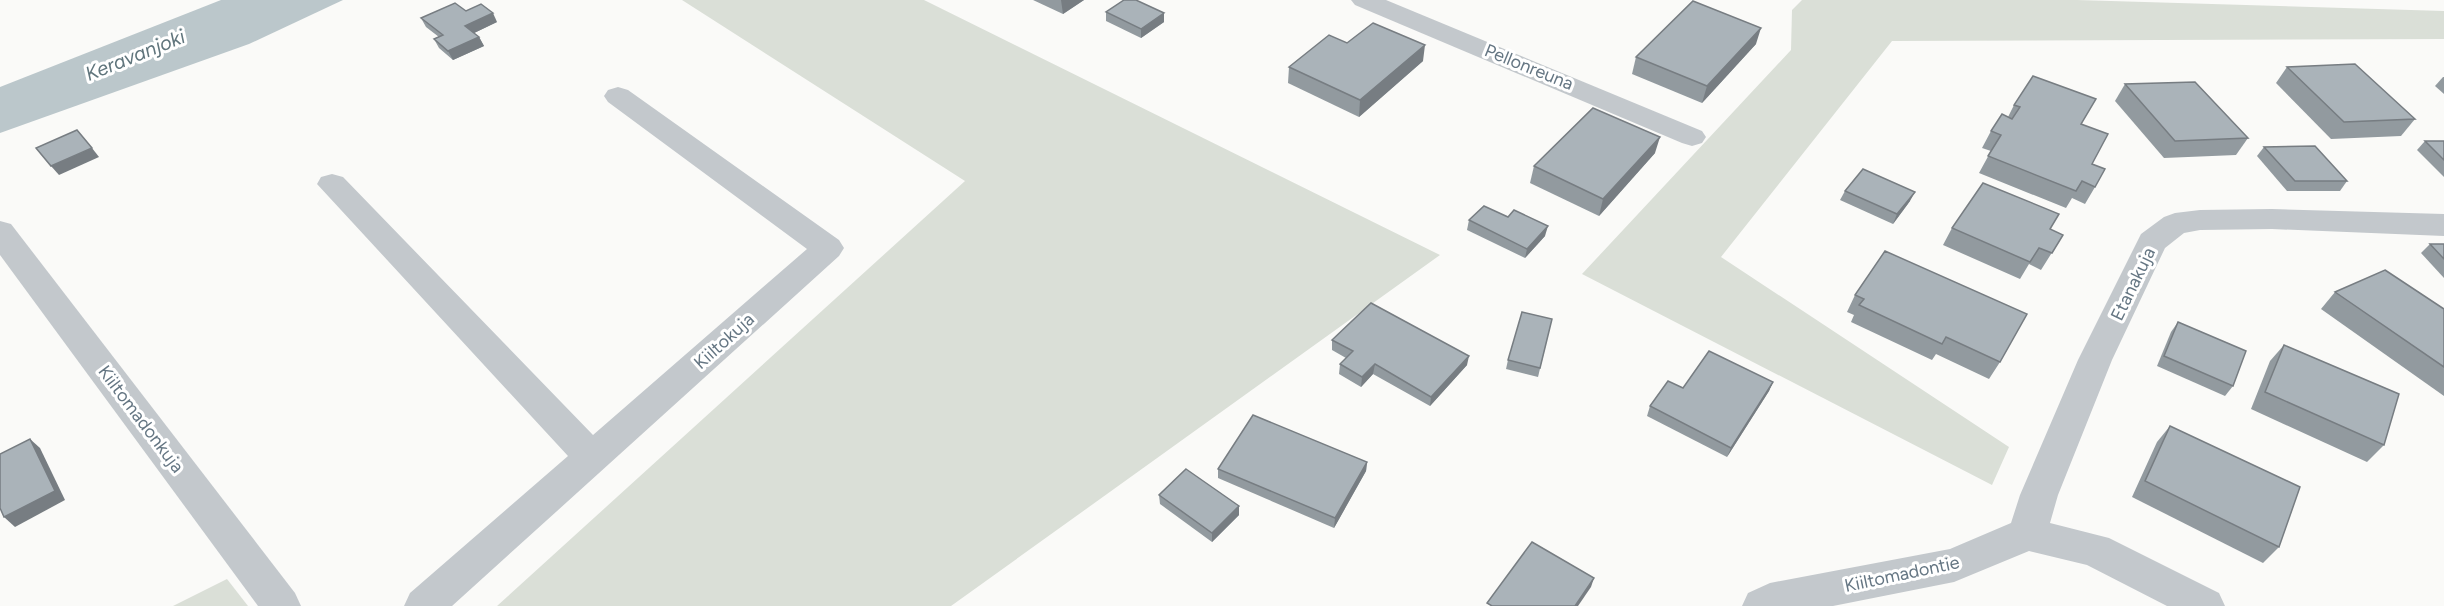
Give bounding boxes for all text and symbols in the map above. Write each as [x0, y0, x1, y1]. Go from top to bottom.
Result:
water label: Keravanjoki [82, 24, 189, 86]
street label: Pellonreuna [1481, 39, 1577, 95]
street label: Etanakuja [2106, 244, 2160, 324]
street label: Kiiltokuja [689, 308, 759, 374]
street label: Kiiltomadonkuja [93, 361, 189, 477]
street label: Kiiltomadontie [1843, 551, 1962, 597]

